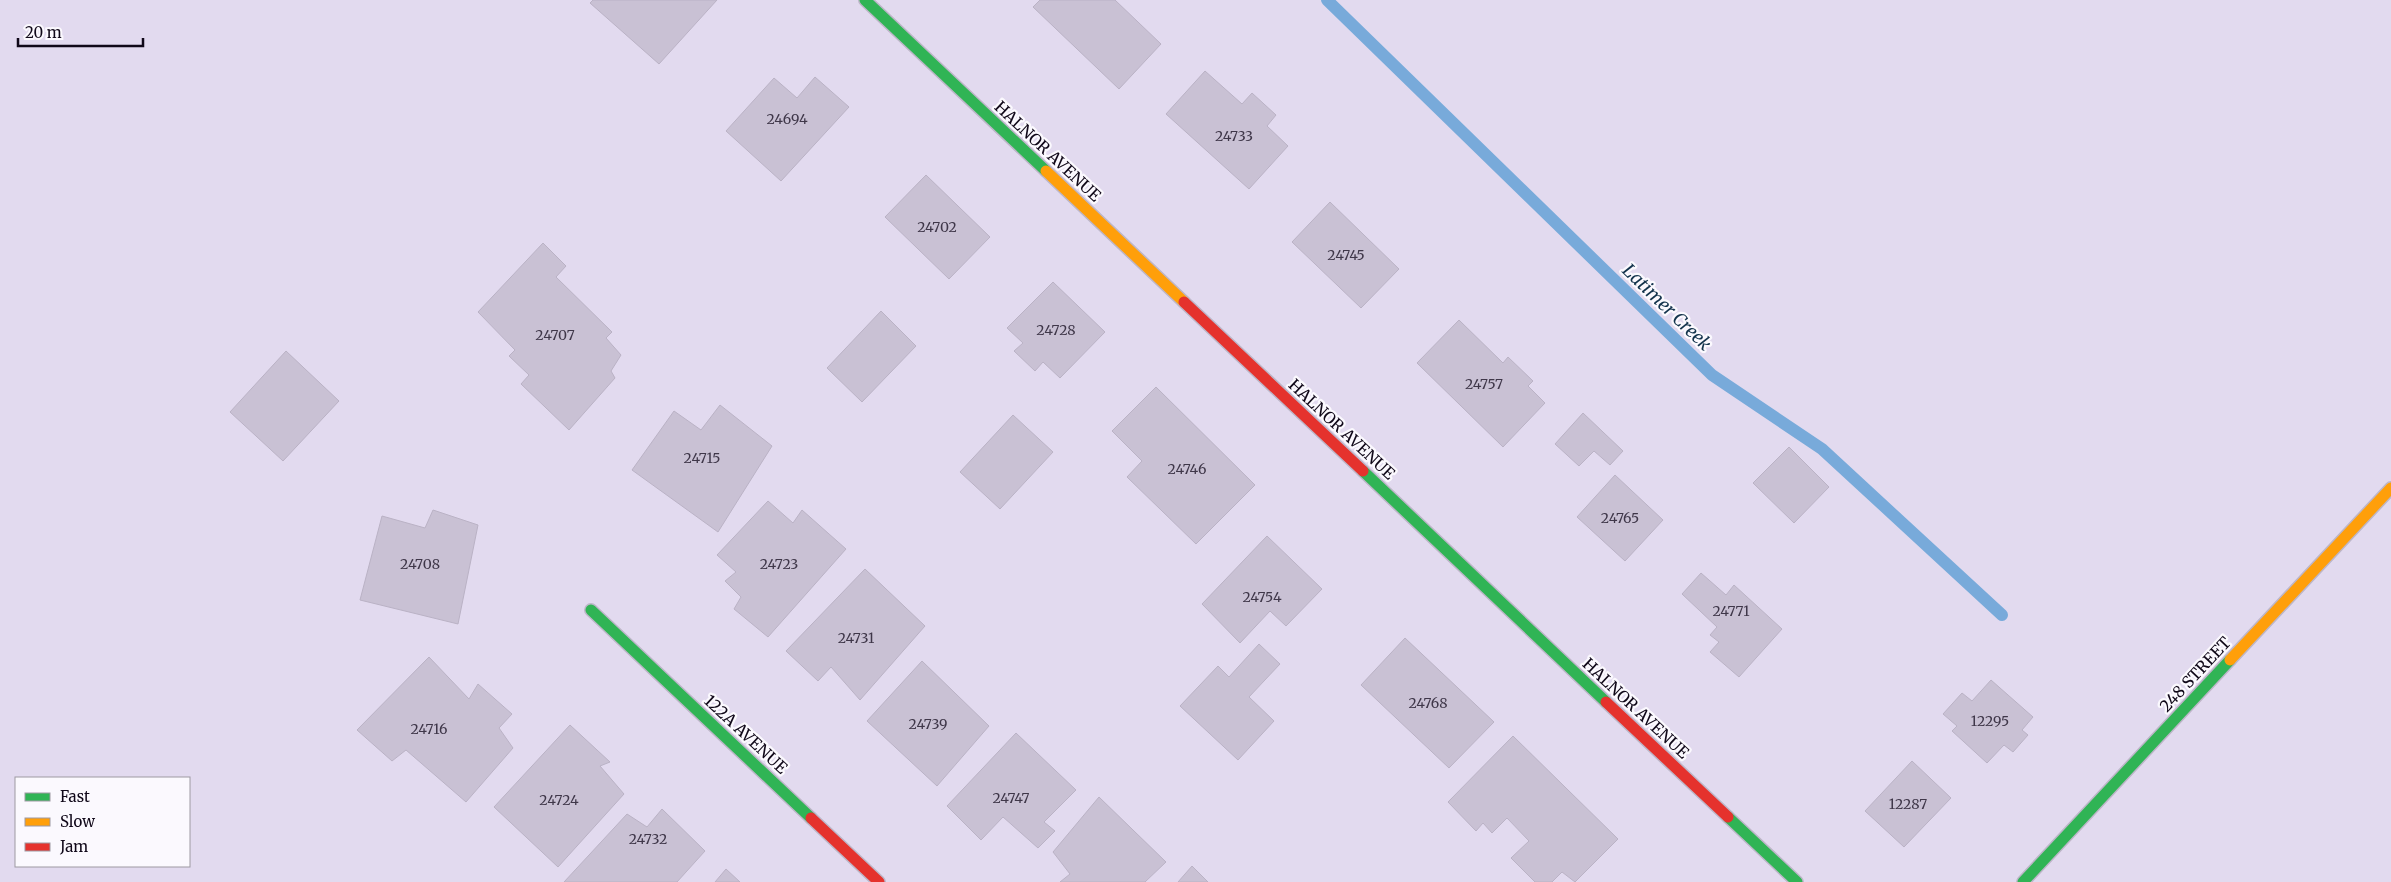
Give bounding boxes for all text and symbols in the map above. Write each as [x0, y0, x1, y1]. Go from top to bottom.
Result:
scale bar [18, 15, 142, 47]
text: 20 m [25, 23, 62, 42]
street label: HALNOR AVENUE [991, 97, 1106, 206]
house number: 24694 [766, 110, 808, 128]
house number: 24733 [1215, 127, 1253, 145]
house number: 24702 [917, 218, 957, 236]
house number: 24745 [1327, 246, 1365, 264]
water label: Latimer Creek [1618, 259, 1716, 355]
house number: 24728 [1036, 321, 1076, 339]
house number: 24707 [535, 326, 575, 344]
street label: HALNOR AVENUE [1285, 375, 1400, 484]
house number: 24757 [1465, 375, 1503, 393]
house number: 24715 [684, 449, 720, 467]
house number: 24746 [1168, 460, 1206, 478]
house number: 24765 [1601, 509, 1639, 527]
house number: 24708 [400, 555, 440, 573]
house number: 24723 [760, 555, 798, 573]
house number: 24754 [1242, 588, 1282, 606]
house number: 24771 [1712, 602, 1750, 620]
house number: 24731 [838, 629, 874, 647]
street label: 248 STREET [2155, 632, 2235, 716]
street label: HALNOR AVENUE [1579, 654, 1694, 763]
street label: 122A AVENUE [700, 690, 792, 778]
house number: 24768 [1408, 694, 1448, 712]
house number: 12295 [1971, 712, 2009, 730]
house number: 24739 [909, 715, 947, 733]
house number: 24716 [410, 720, 448, 738]
legend [15, 777, 190, 867]
text: Fast [60, 787, 90, 806]
house number: 24747 [992, 789, 1030, 807]
house number: 24724 [539, 791, 579, 809]
house number: 12287 [1889, 795, 1927, 813]
text: Slow [60, 812, 95, 831]
house number: 24732 [629, 830, 667, 848]
text: Jam [59, 837, 88, 856]

